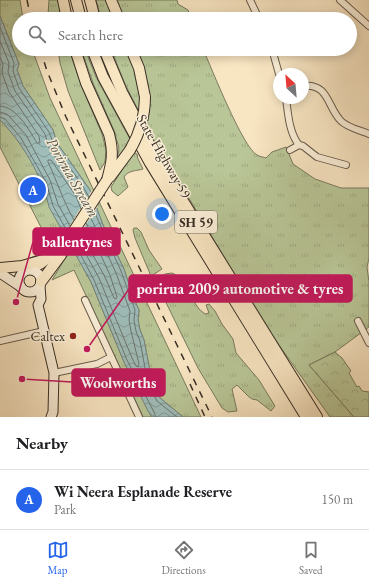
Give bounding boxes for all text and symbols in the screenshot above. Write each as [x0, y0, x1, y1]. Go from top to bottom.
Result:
search box [12, 12, 357, 56]
icon: search [26, 23, 48, 45]
text: Search here [58, 25, 123, 44]
north arrow [273, 68, 309, 104]
street label: State Highway 59 [133, 111, 195, 201]
water label: Porirua Stream [43, 134, 104, 220]
pin: A [20, 175, 46, 205]
your location [152, 204, 172, 224]
road number: SH 59 [175, 211, 217, 233]
callout: ballentynes [33, 228, 120, 255]
text: ballentynes [42, 232, 112, 251]
callout: porirua 2009 automotive & tyres [129, 275, 352, 302]
text: porirua 2009 automotive & tyres [137, 279, 343, 298]
place label: Caltex [30, 327, 65, 345]
marker: Caltex [68, 331, 78, 341]
callout: Woolworths [72, 369, 165, 396]
text: Woolworths [80, 373, 156, 392]
text: Nearby [16, 432, 68, 454]
text: Wi Neera Esplanade Reserve [54, 482, 232, 501]
text: A [24, 491, 34, 508]
text: 150 m [322, 491, 353, 508]
text: Park [54, 501, 76, 518]
tab: Map [47, 539, 69, 577]
tab: Directions [162, 539, 206, 577]
tab: Saved [299, 539, 322, 577]

